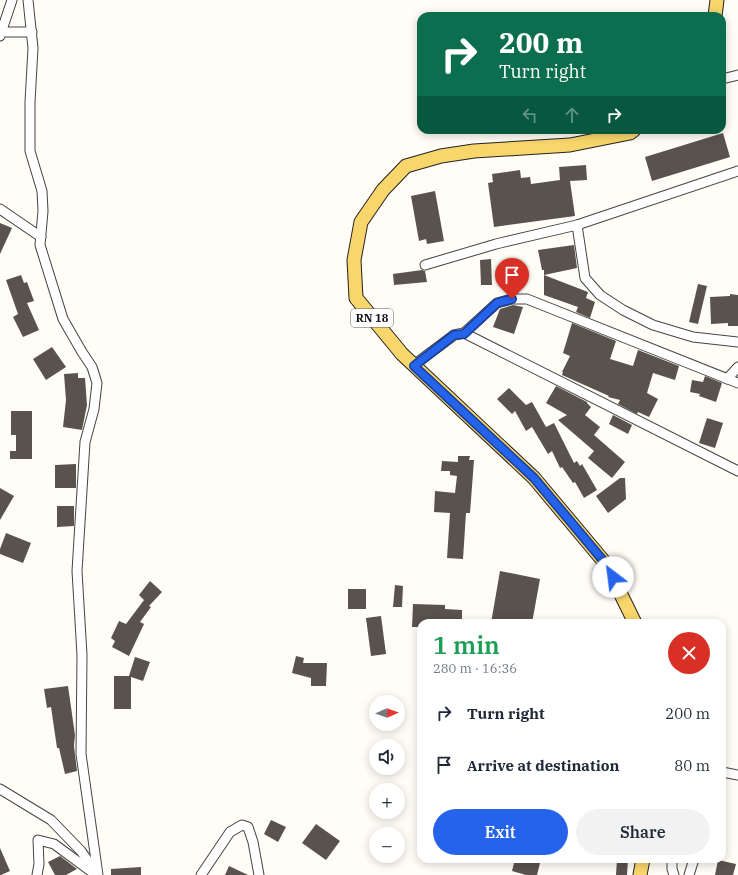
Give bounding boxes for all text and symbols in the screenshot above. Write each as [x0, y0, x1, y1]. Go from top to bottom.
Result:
text: 200 m [499, 24, 583, 61]
icon: right [433, 28, 485, 80]
text: Turn right [499, 60, 586, 83]
icon: left [519, 104, 541, 126]
icon: ahead [561, 104, 583, 126]
icon: right [603, 104, 625, 126]
pin [495, 258, 529, 299]
icon: arrive [501, 264, 523, 286]
road number: RN 18 [351, 309, 393, 327]
position arrow [592, 556, 634, 598]
text: 1 min [433, 629, 500, 661]
button: close [668, 632, 710, 674]
text: 280 m · 16:36 [433, 660, 517, 677]
north arrow [369, 695, 405, 731]
map controls [369, 695, 405, 863]
icon: right [433, 702, 455, 724]
text: Turn right [467, 704, 545, 723]
text: 200 m [665, 704, 710, 723]
button: sound [369, 739, 405, 775]
icon: arrive [433, 754, 455, 776]
text: Arrive at destination [467, 756, 619, 775]
text: 80 m [674, 756, 710, 775]
button: + [369, 783, 405, 819]
button: Exit [433, 809, 568, 855]
button: Share [576, 809, 710, 855]
button: − [369, 827, 405, 863]

